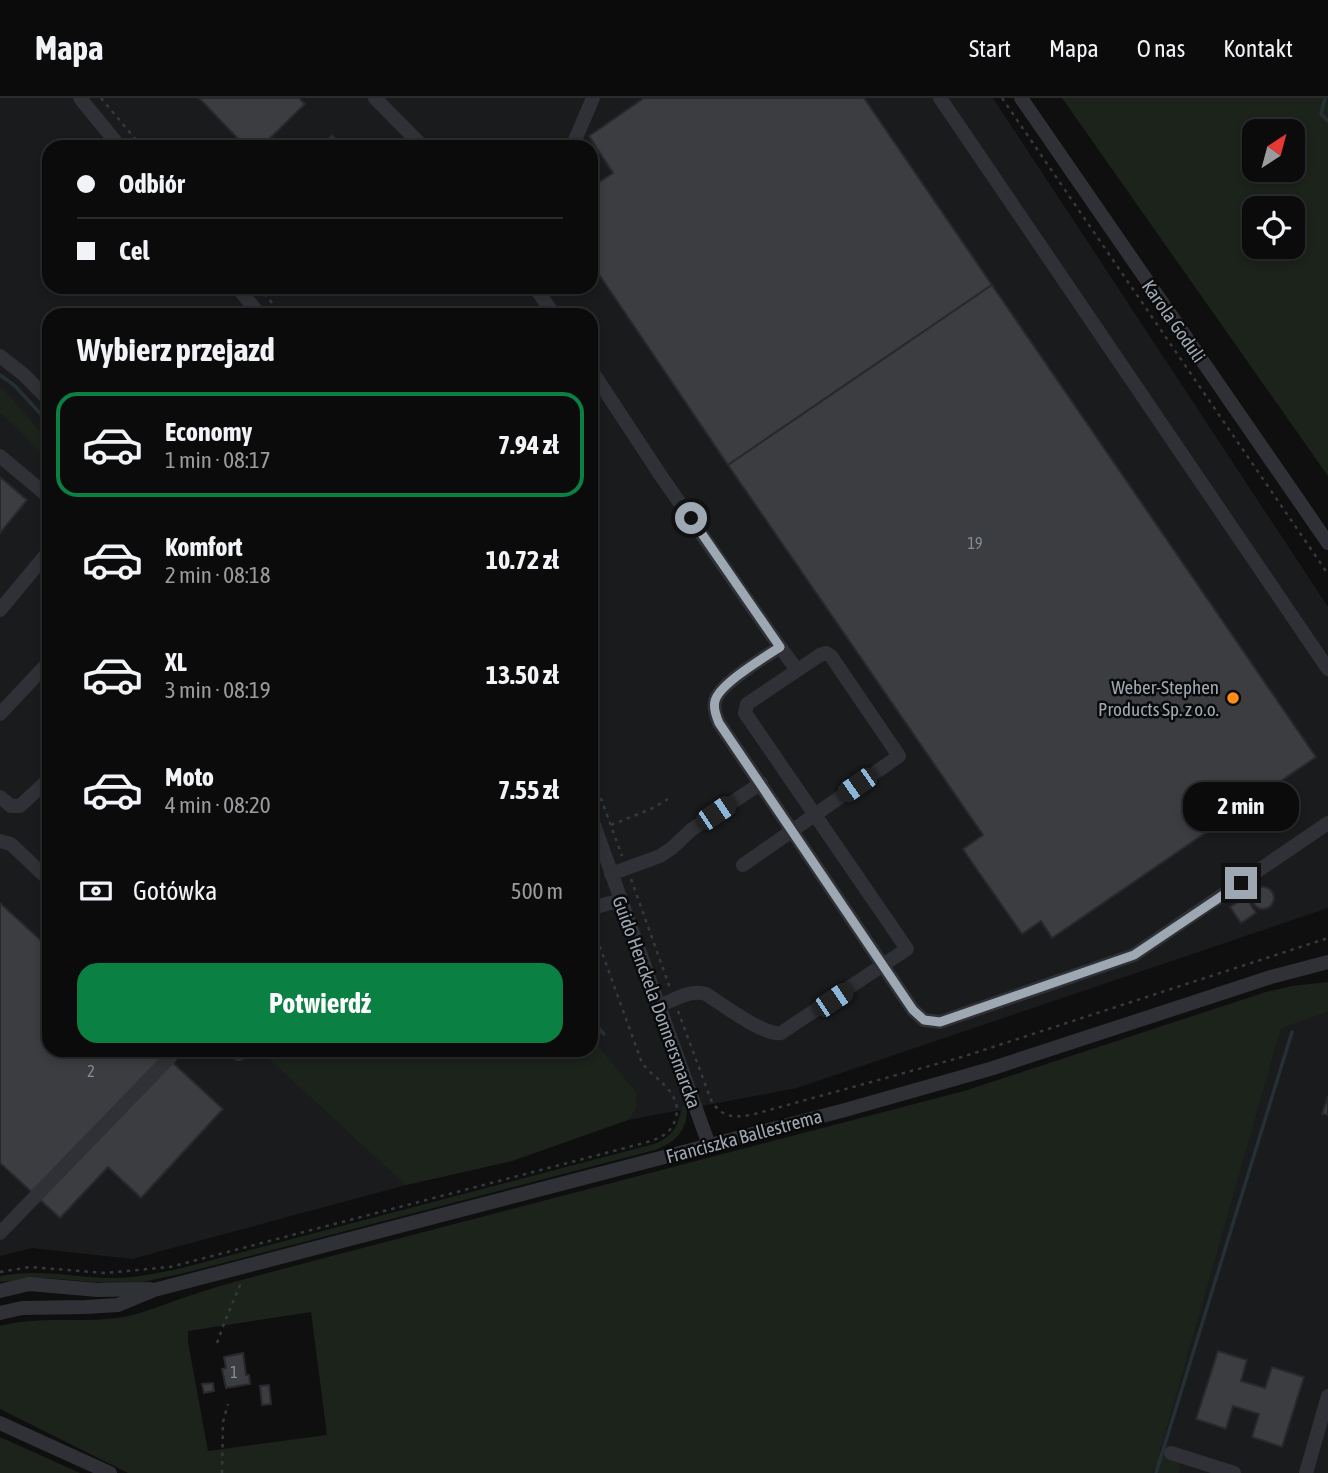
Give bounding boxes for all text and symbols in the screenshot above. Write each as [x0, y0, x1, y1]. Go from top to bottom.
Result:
text: Mapa [35, 29, 103, 67]
text: Start [969, 35, 1011, 62]
text: Mapa [1049, 35, 1099, 62]
text: O nas [1137, 35, 1185, 62]
text: Kontakt [1223, 35, 1293, 62]
north arrow [1242, 119, 1306, 182]
map controls [1242, 119, 1305, 259]
text: Odbiór [119, 169, 185, 199]
button: locate [1242, 196, 1305, 259]
text: Cel [119, 236, 149, 266]
street label: Karola Goduli [1138, 276, 1210, 366]
text: Wybierz przejazd [77, 331, 275, 368]
icon: car [81, 413, 144, 476]
text: Economy [165, 417, 252, 447]
text: 7.94 zł [498, 430, 559, 460]
text: 1 min · 08:17 [165, 447, 271, 473]
route start [675, 502, 707, 534]
icon: car [81, 528, 144, 591]
text: Komfort [165, 532, 242, 562]
house number: 19 [967, 534, 983, 552]
text: 10.72 zł [486, 545, 559, 575]
text: 2 min · 08:18 [165, 562, 271, 588]
icon: car [81, 643, 144, 706]
text: XL [165, 647, 187, 677]
text: 13.50 zł [486, 660, 559, 690]
place label: Weber-Stephen Products Sp. z o.o. [1098, 676, 1219, 720]
text: 3 min · 08:19 [165, 677, 271, 703]
marker: Weber-Stephen Products Sp. z o.o. [1225, 690, 1241, 706]
icon: car [81, 758, 144, 821]
text: Moto [165, 762, 214, 792]
car [834, 764, 881, 806]
text: 7.55 zł [498, 775, 559, 805]
callout: 2 min [1183, 782, 1299, 830]
text: 4 min · 08:20 [165, 792, 271, 818]
car [693, 793, 740, 833]
text: 2 min [1218, 793, 1264, 819]
route end [1225, 867, 1257, 899]
icon: cash [77, 872, 115, 910]
text: Gotówka [133, 876, 217, 906]
text: 500 m [511, 878, 563, 904]
street label: Guido Henckela Donnersmarcka [608, 893, 706, 1111]
button: Potwierdź [77, 963, 563, 1043]
car [810, 980, 857, 1020]
house number: 2 [87, 1062, 95, 1080]
street label: Franciszka Ballestrema [664, 1105, 824, 1167]
house number: 1 [230, 1363, 238, 1381]

